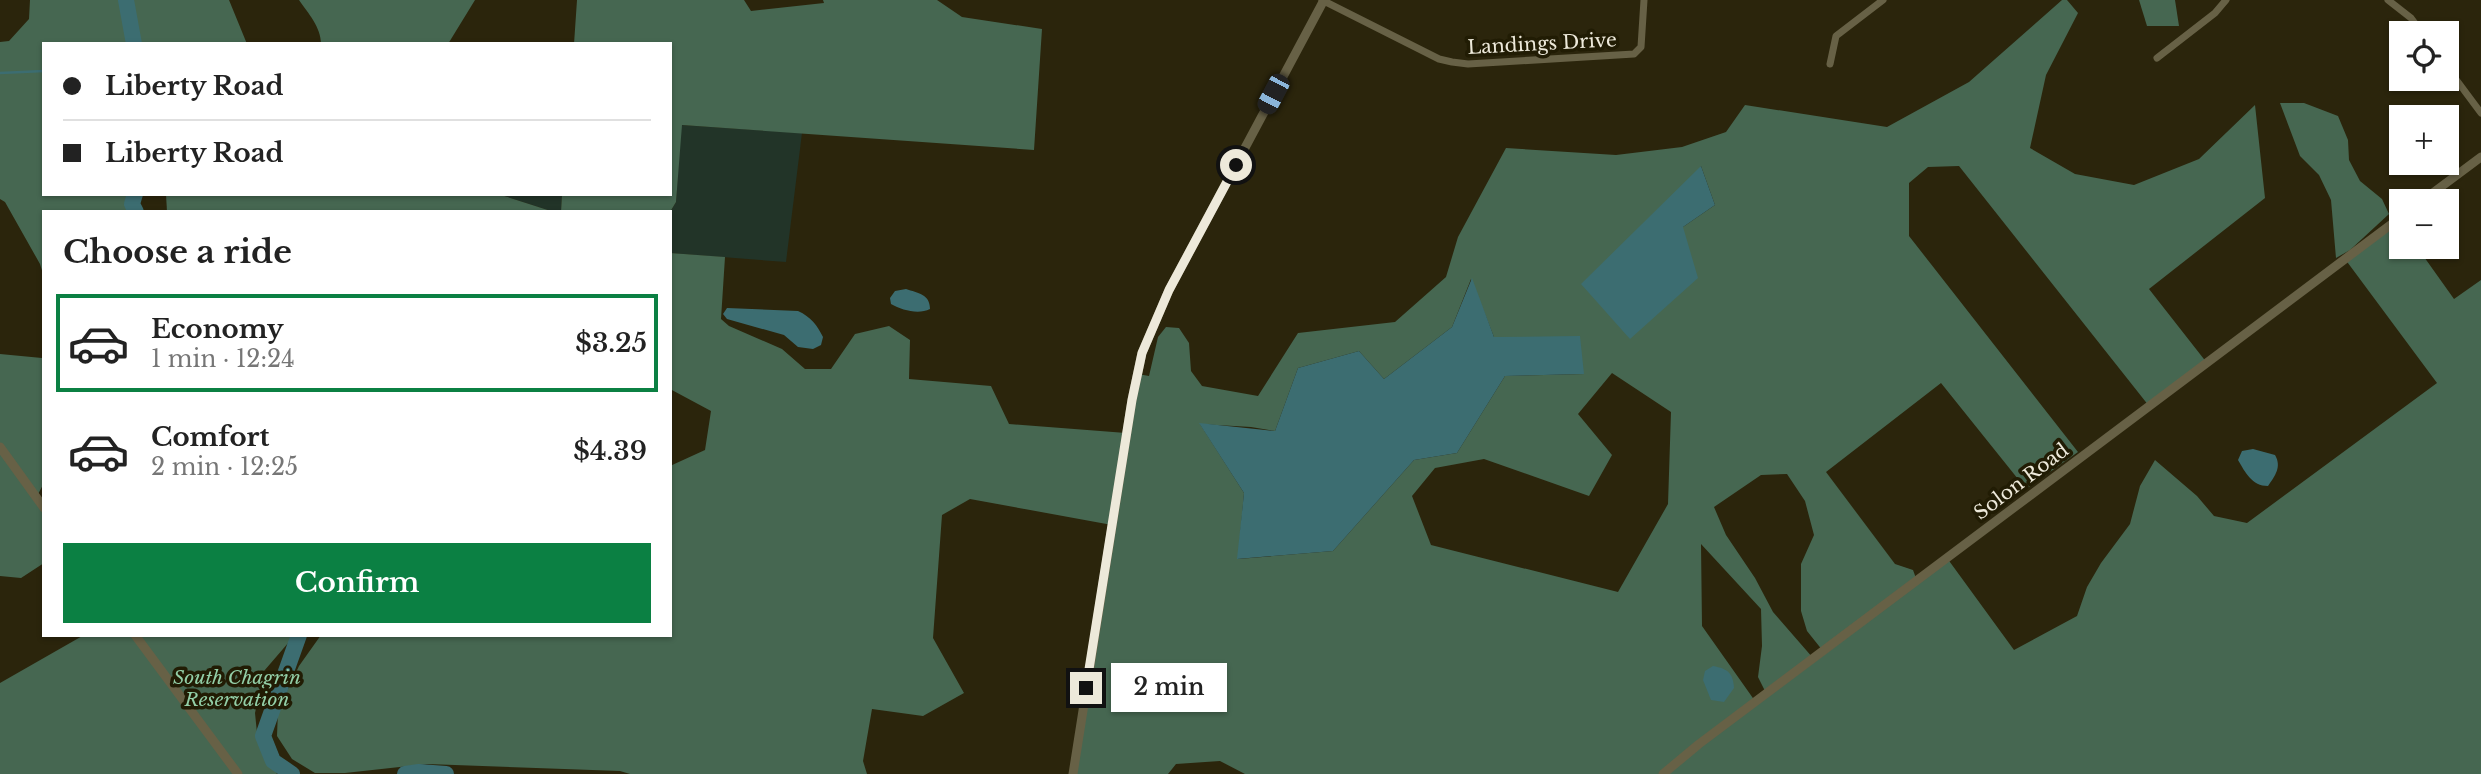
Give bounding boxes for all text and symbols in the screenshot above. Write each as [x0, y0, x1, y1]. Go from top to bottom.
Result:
map controls [2389, 21, 2459, 259]
button: locate [2389, 21, 2459, 91]
street label: Landings Drive [1467, 28, 1617, 59]
text: Liberty Road [105, 70, 284, 102]
car [1254, 71, 1293, 117]
button: + [2389, 105, 2459, 175]
text: Liberty Road [105, 137, 284, 169]
route start [1220, 149, 1252, 181]
button: − [2389, 189, 2459, 259]
text: Choose a ride [63, 232, 292, 272]
icon: car [67, 312, 130, 375]
text: Economy [151, 313, 284, 345]
text: $3.25 [575, 327, 647, 359]
text: 1 min · 12:24 [151, 345, 295, 373]
icon: car [67, 420, 130, 483]
text: Comfort [151, 421, 269, 453]
text: $4.39 [573, 435, 647, 467]
street label: Solon Road [1970, 438, 2073, 524]
text: 2 min · 12:25 [151, 453, 298, 481]
button: Confirm [63, 543, 651, 623]
callout: 2 min [1110, 664, 1226, 712]
park label: South Chagrin Reservation [173, 666, 301, 711]
route end [1070, 672, 1102, 704]
text: 2 min [1134, 673, 1204, 701]

